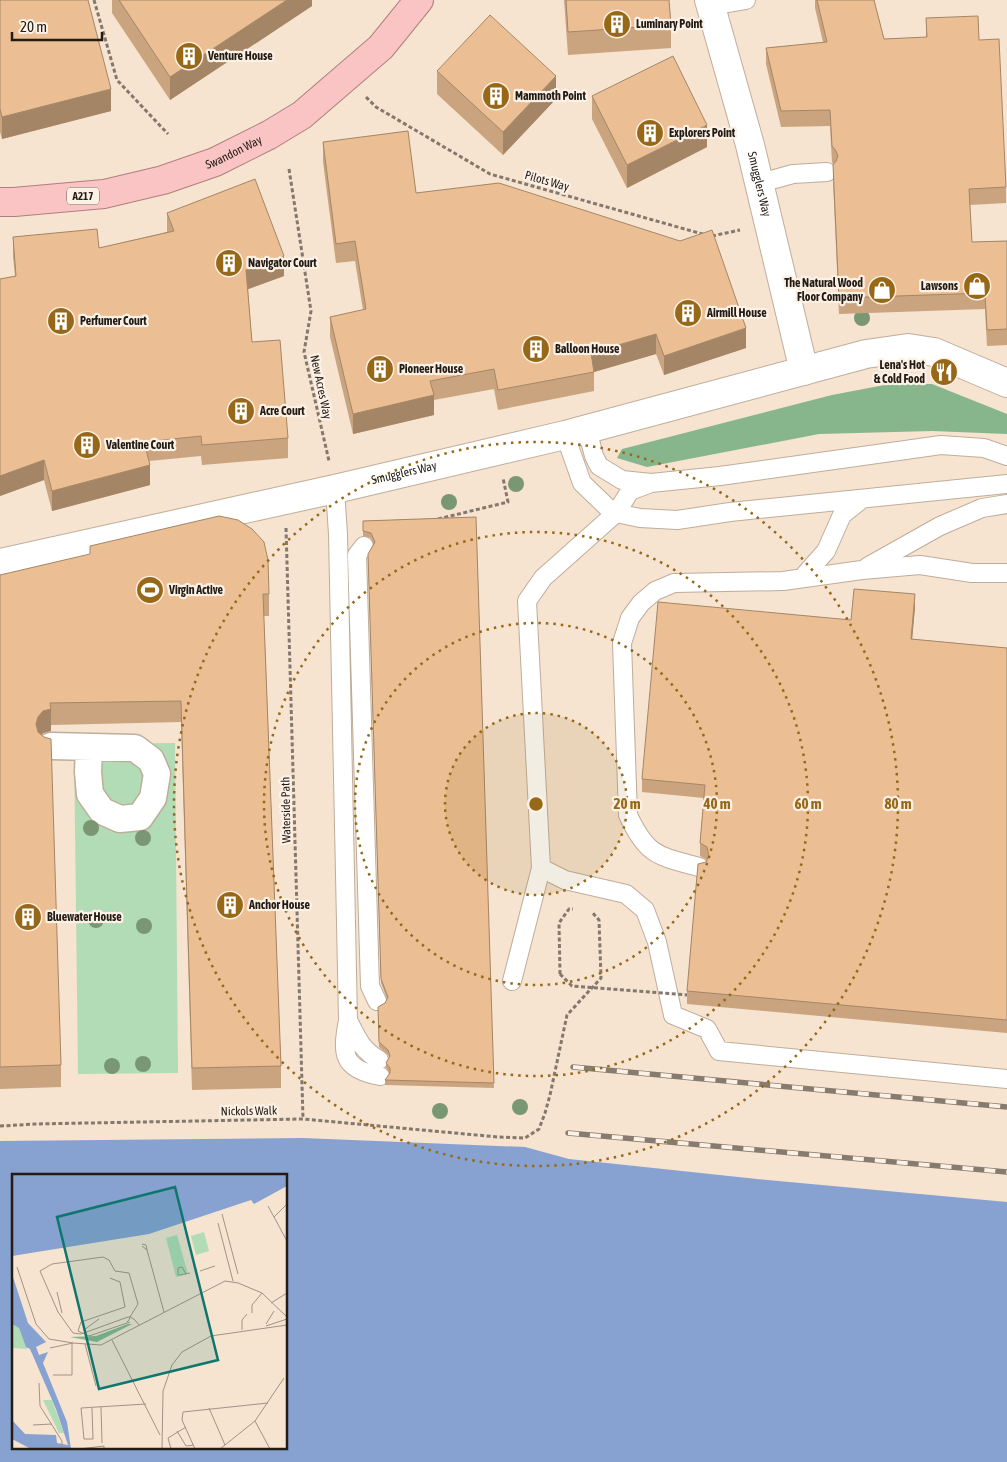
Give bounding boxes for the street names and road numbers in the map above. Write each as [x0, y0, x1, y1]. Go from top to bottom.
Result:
street label: Swandon Way [204, 133, 264, 172]
street label: Smugglers Way [745, 150, 774, 218]
street label: Pilots Way [523, 168, 571, 194]
road number: A217 [67, 188, 99, 205]
street label: New Acres Way [307, 354, 335, 420]
street label: Smugglers Way [370, 458, 438, 487]
street label: Waterside Path [278, 777, 294, 843]
street label: Nickols Walk [221, 1103, 278, 1118]

